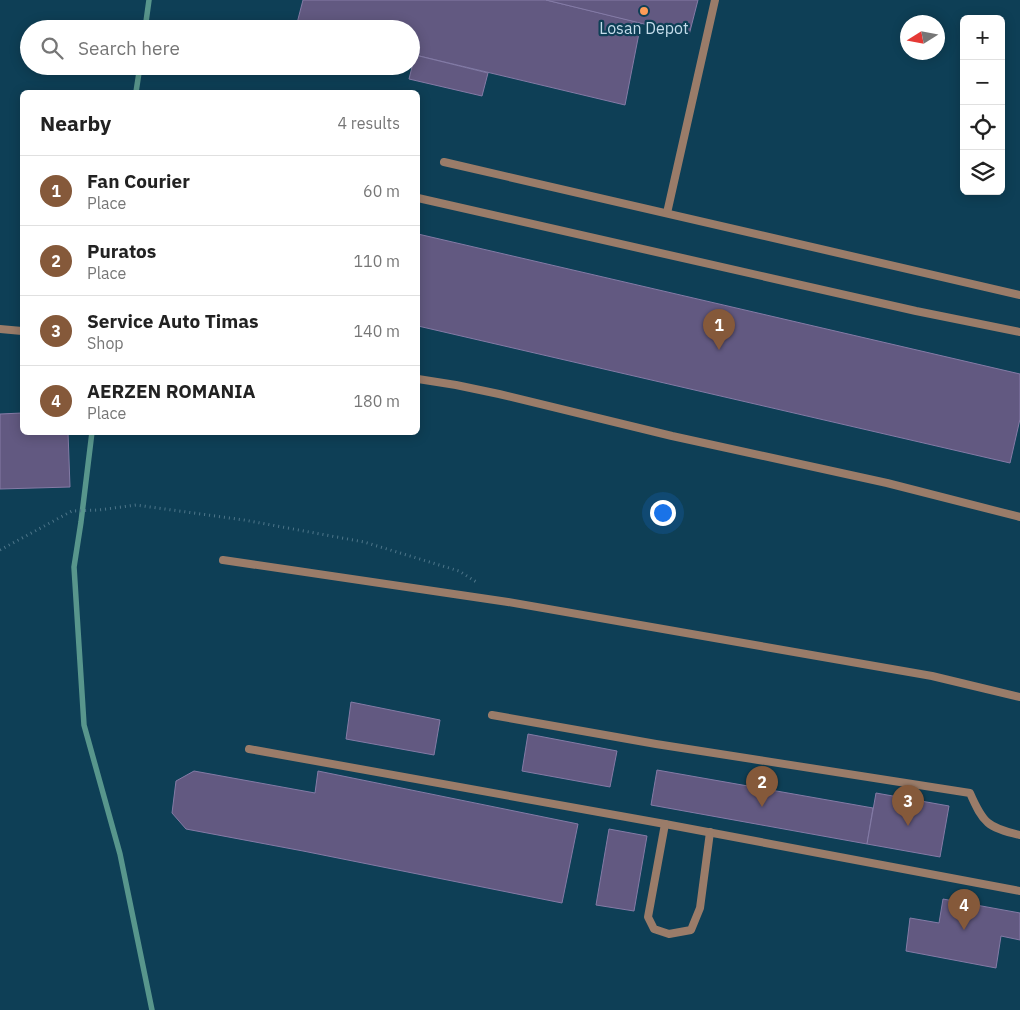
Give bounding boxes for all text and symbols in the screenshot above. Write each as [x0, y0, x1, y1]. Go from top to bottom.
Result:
marker: Losan Depot [638, 5, 650, 17]
north arrow [900, 15, 945, 60]
map controls [960, 15, 1005, 195]
button: + [960, 15, 1005, 60]
place label: Losan Depot [599, 18, 689, 38]
search box [20, 20, 420, 75]
icon: search [38, 34, 66, 62]
text: Search here [78, 36, 180, 60]
button: − [960, 60, 1005, 105]
button: locate [960, 105, 1005, 150]
text: Nearby [40, 109, 111, 137]
text: 4 results [337, 113, 400, 133]
button: layers [960, 150, 1005, 195]
text: Fan Courier [87, 169, 190, 193]
text: 1 [51, 181, 61, 201]
text: 60 m [363, 181, 400, 201]
text: Place [87, 193, 126, 213]
text: Puratos [87, 239, 156, 263]
text: 2 [51, 251, 61, 271]
text: 110 m [353, 251, 400, 271]
text: Place [87, 263, 126, 283]
text: Service Auto Timas [87, 309, 259, 333]
pin: 1 [703, 309, 735, 350]
text: 3 [51, 321, 61, 341]
text: 140 m [353, 321, 400, 341]
text: Shop [87, 333, 124, 353]
text: AERZEN ROMANIA [87, 379, 255, 403]
text: 4 [51, 391, 61, 411]
text: 180 m [353, 391, 400, 411]
text: Place [87, 403, 126, 423]
your location [650, 500, 676, 526]
pin: 2 [746, 766, 778, 807]
pin: 3 [892, 785, 924, 826]
pin: 4 [948, 889, 980, 930]

